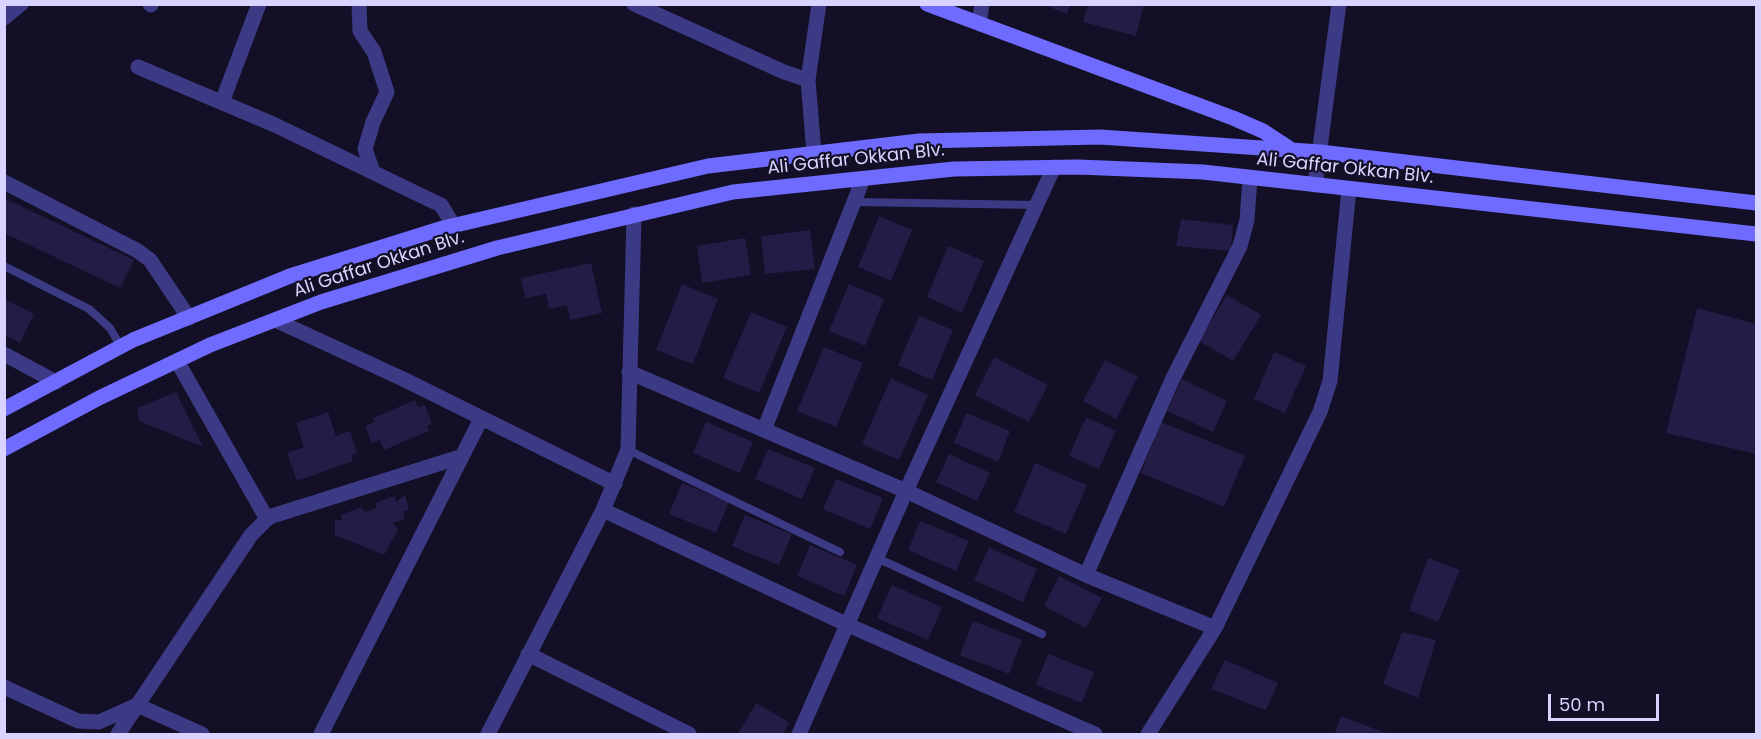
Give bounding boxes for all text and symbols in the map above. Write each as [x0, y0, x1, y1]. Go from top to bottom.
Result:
street label: Ali Gaffar Okkan Blv. [766, 140, 946, 180]
street label: Ali Gaffar Okkan Blv. [1255, 149, 1435, 189]
street label: Ali Gaffar Okkan Blv. [291, 227, 467, 303]
scale bar [1551, 682, 1662, 720]
text: 50 m [1559, 692, 1605, 717]

